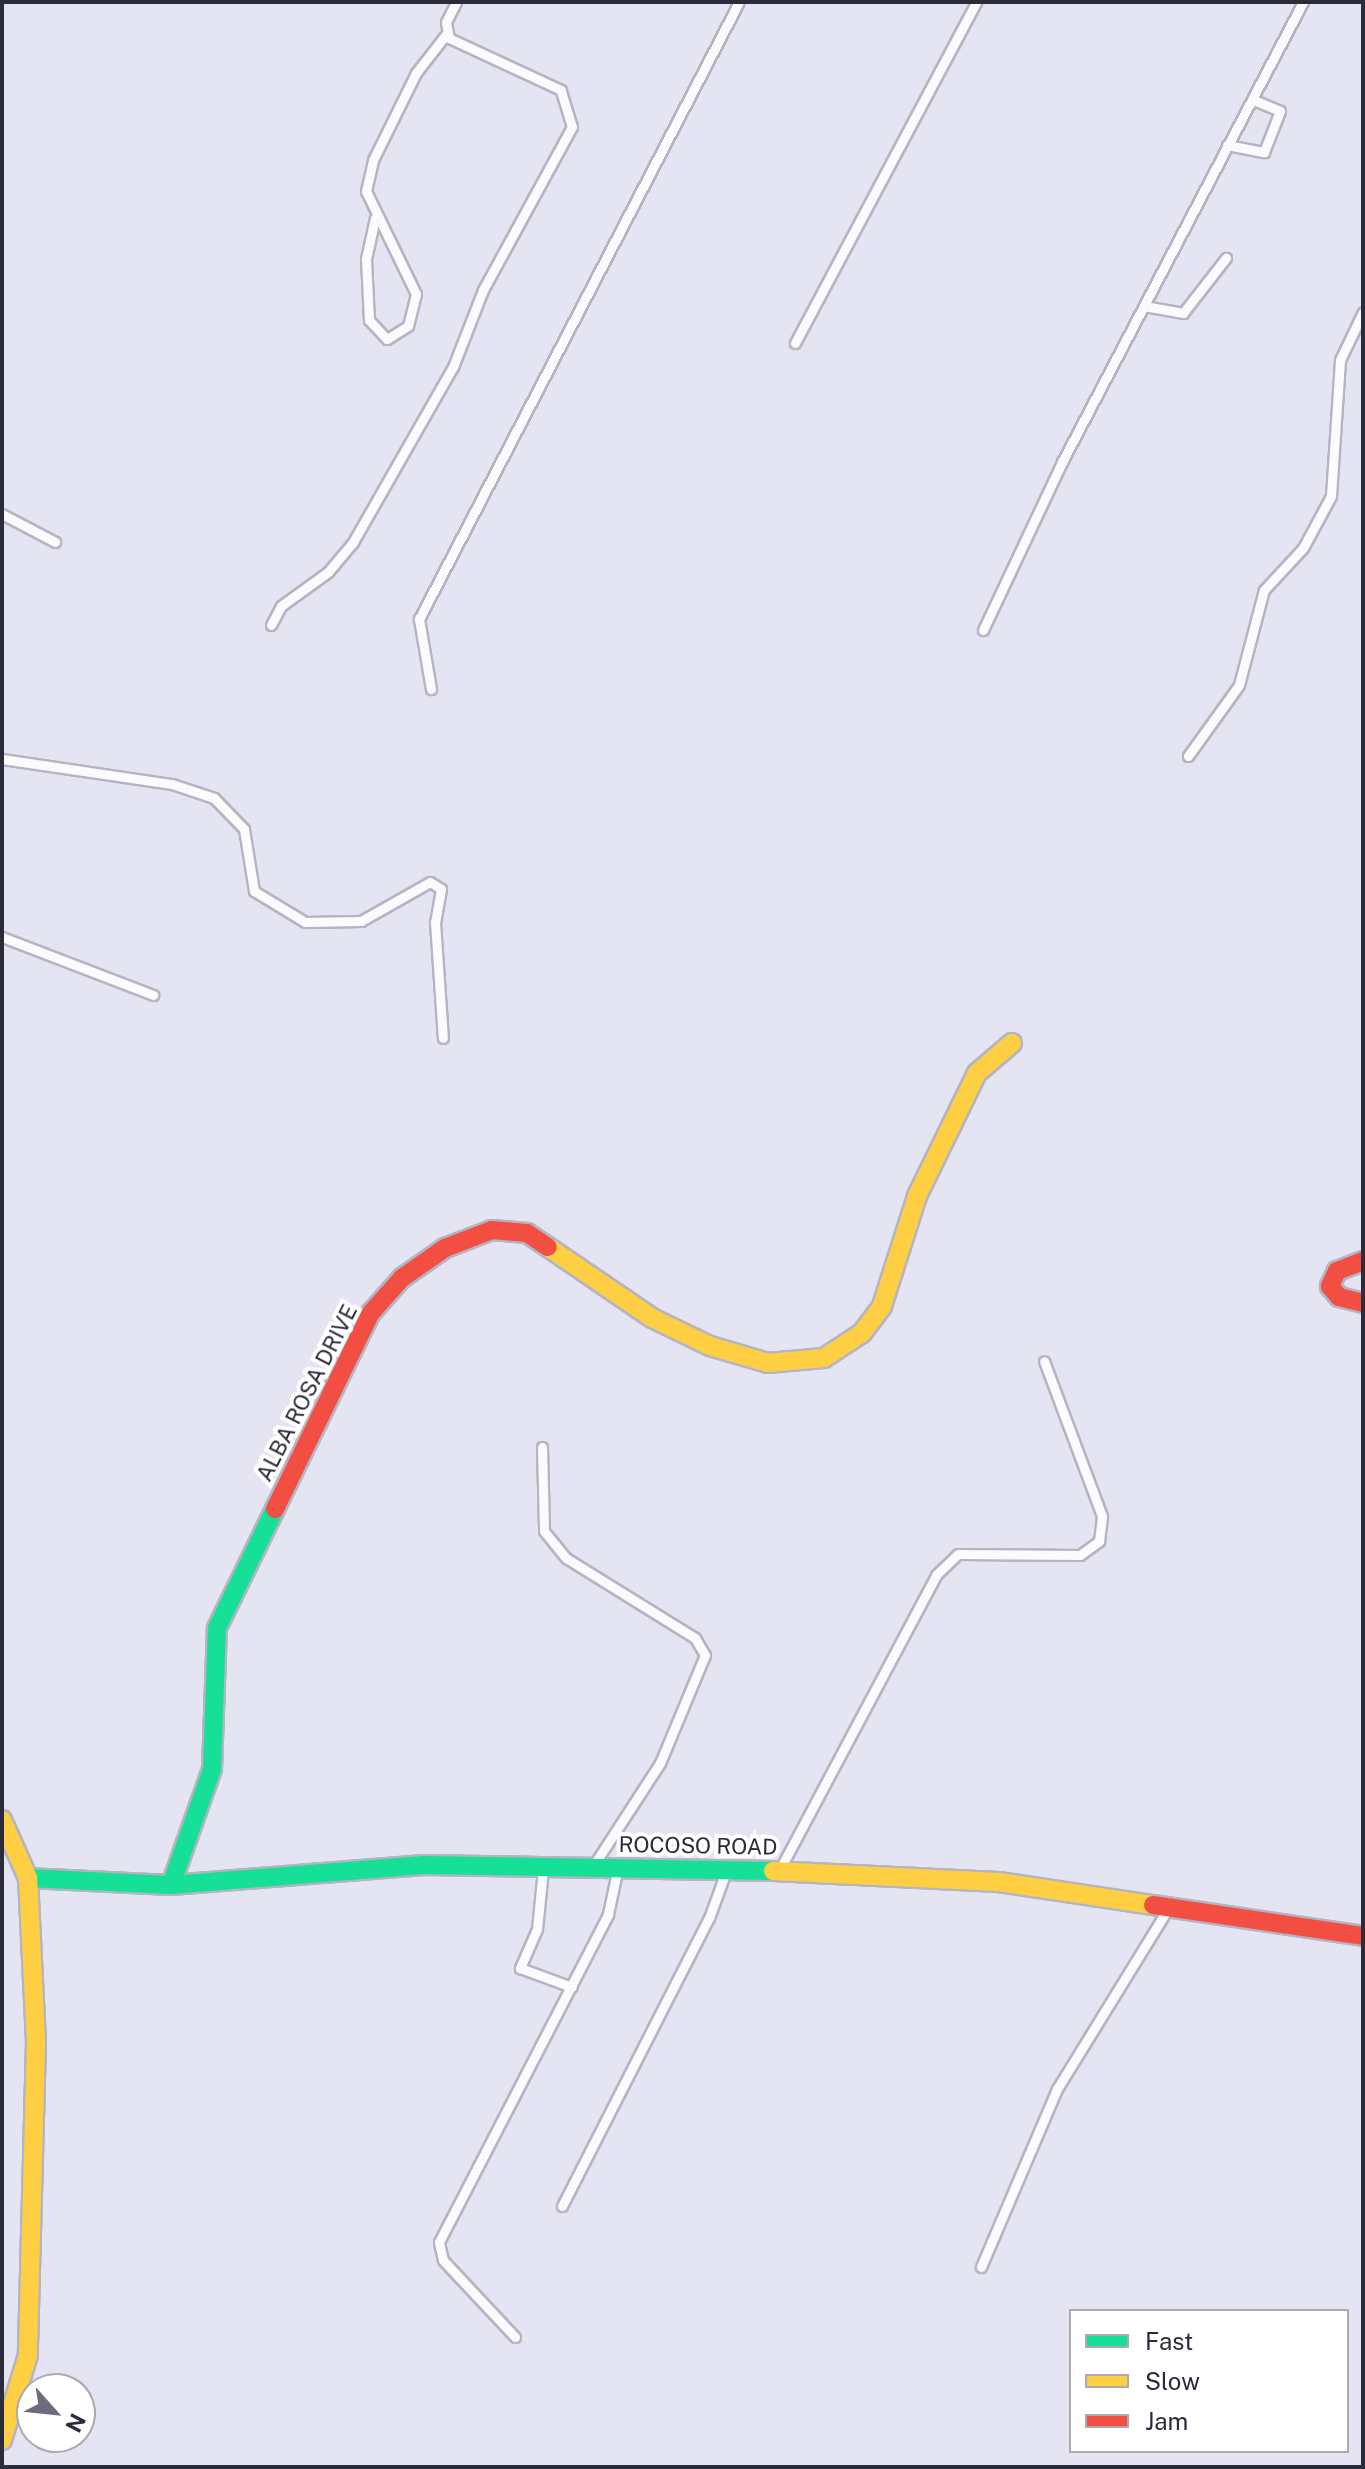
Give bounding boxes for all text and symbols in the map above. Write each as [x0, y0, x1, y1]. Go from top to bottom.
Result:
street label: ALBA ROSA DRIVE [251, 1300, 363, 1486]
street label: ROCOSO ROAD [618, 1831, 778, 1861]
legend [1069, 2309, 1349, 2453]
text: Fast [1145, 2327, 1193, 2355]
text: Slow [1145, 2367, 1200, 2395]
north arrow [16, 2373, 96, 2453]
text: Jam [1145, 2407, 1188, 2435]
text: N [60, 2409, 91, 2437]

